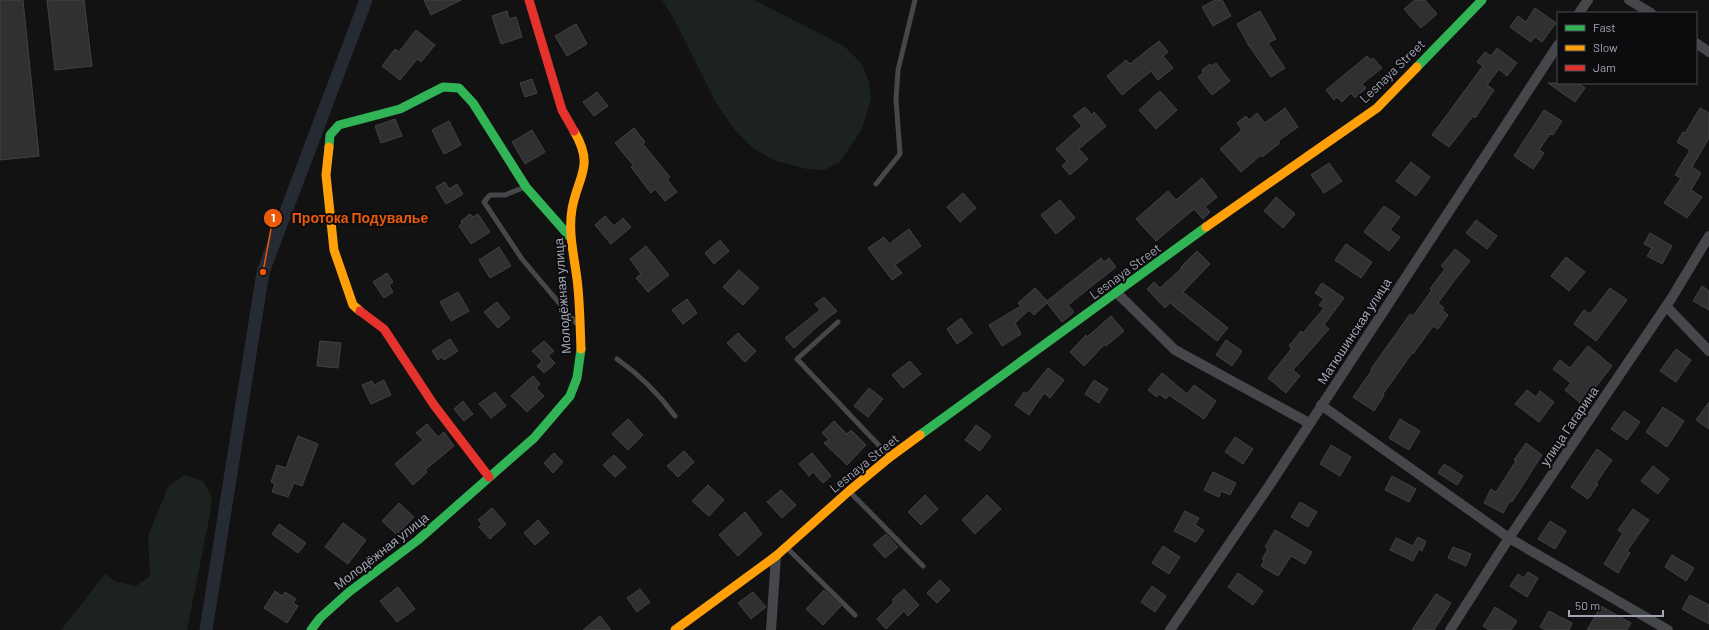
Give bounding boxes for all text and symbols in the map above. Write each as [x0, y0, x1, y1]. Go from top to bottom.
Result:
legend [1557, 12, 1697, 84]
text: Fast [1593, 20, 1616, 34]
street label: Lesnaya Street [1356, 36, 1428, 106]
text: Slow [1593, 40, 1618, 54]
text: Jam [1593, 60, 1616, 74]
callout: Протока Подувалье [263, 205, 436, 231]
text: Протока Подувалье [292, 209, 428, 226]
text: 1 [271, 210, 275, 224]
street label: Молодёжная улица [550, 237, 574, 354]
street label: Lesnaya Street [1086, 240, 1164, 302]
street label: Матюшинская улица [1314, 274, 1395, 387]
street label: улица Гагарина [1537, 383, 1602, 469]
street label: Lesnaya Street [826, 430, 902, 496]
street label: Молодёжная улица [330, 509, 432, 593]
scale bar [1569, 592, 1663, 618]
text: 50 m [1575, 598, 1600, 612]

